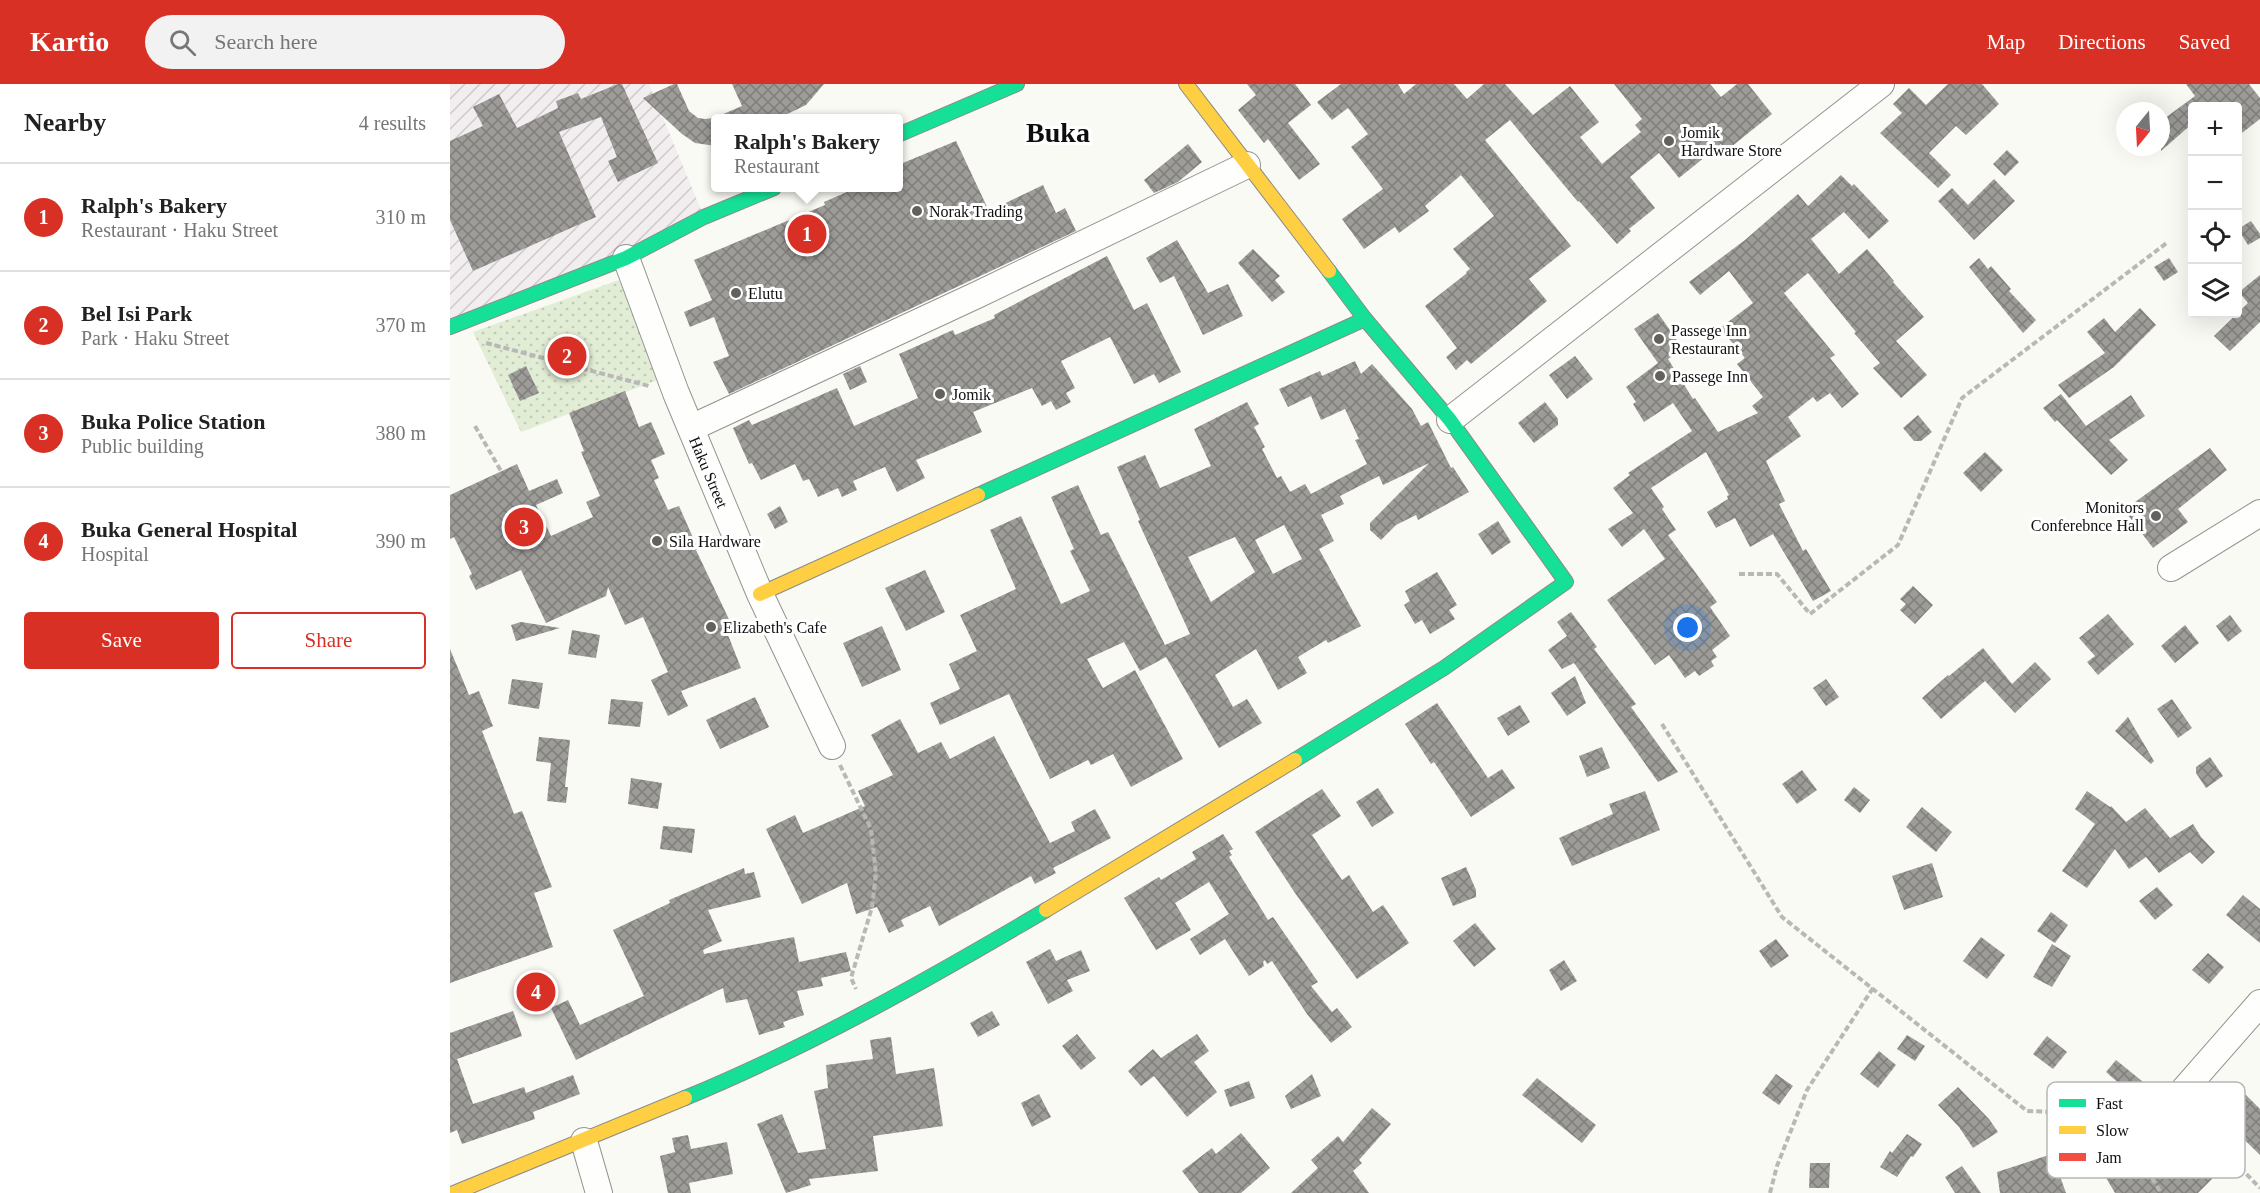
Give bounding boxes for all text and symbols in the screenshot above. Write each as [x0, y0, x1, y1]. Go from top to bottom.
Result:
search box [145, 15, 565, 69]
text: Kartio [30, 26, 109, 57]
icon: search [166, 26, 199, 59]
text: Search here [214, 29, 318, 54]
text: Map [1987, 30, 2025, 54]
text: Directions [2058, 30, 2146, 54]
text: Saved [2179, 30, 2230, 54]
north arrow [2116, 102, 2170, 156]
map controls [2188, 102, 2242, 318]
button: + [2188, 102, 2242, 156]
text: Nearby [24, 108, 106, 137]
text: 4 results [359, 112, 426, 134]
popup [711, 114, 903, 192]
district label: Buka [1026, 117, 1090, 148]
place label: Jomik Hardware Store [1681, 124, 1782, 159]
text: Ralph's Bakery [734, 129, 880, 154]
marker: Jomik Hardware Store [1662, 134, 1676, 148]
text: Restaurant [734, 155, 819, 177]
button: − [2188, 156, 2242, 210]
text: Ralph's Bakery [81, 193, 227, 218]
place label: Norak Trading [929, 203, 1023, 221]
marker: Norak Trading [910, 204, 924, 218]
text: 1 [39, 206, 49, 228]
text: 310 m [375, 206, 426, 228]
button: locate [2188, 210, 2242, 264]
pin: 1 [788, 212, 826, 256]
text: Restaurant · Haku Street [81, 219, 278, 241]
button: layers [2188, 264, 2242, 318]
place label: Elutu [748, 285, 783, 302]
marker: Elutu [729, 286, 743, 300]
text: Bel Isi Park [81, 301, 192, 326]
text: 2 [39, 314, 49, 336]
text: 370 m [375, 314, 426, 336]
place label: Passege Inn Restaurant [1671, 322, 1747, 357]
text: Park · Haku Street [81, 327, 229, 349]
marker: Passege Inn Restaurant [1652, 332, 1666, 346]
pin: 2 [548, 334, 586, 378]
place label: Passege Inn [1672, 368, 1748, 386]
marker: Passege Inn [1653, 369, 1667, 383]
place label: Jomik [952, 386, 991, 403]
marker: Jomik [933, 387, 947, 401]
text: Buka Police Station [81, 409, 266, 434]
text: 3 [39, 422, 49, 444]
text: 380 m [375, 422, 426, 444]
street label: Haku Street [686, 434, 731, 511]
text: Public building [81, 435, 204, 457]
place label: Monitors Conferebnce Hall [2031, 499, 2145, 534]
pin: 3 [504, 504, 544, 550]
marker: Monitors Conferebnce Hall [2149, 509, 2163, 523]
text: Buka General Hospital [81, 517, 297, 542]
text: 4 [39, 530, 49, 552]
text: 390 m [375, 530, 426, 552]
place label: Sila Hardware [669, 533, 761, 550]
marker: Sila Hardware [650, 534, 664, 548]
text: Hospital [81, 543, 149, 565]
button: Save [24, 612, 219, 669]
button: Share [231, 612, 426, 669]
your location [1673, 613, 1702, 642]
place label: Elizabeth's Cafe [723, 619, 827, 636]
marker: Elizabeth's Cafe [704, 620, 718, 634]
pin: 4 [516, 970, 556, 1014]
legend [2047, 1082, 2245, 1178]
text: Fast [2096, 1095, 2123, 1112]
text: Slow [2096, 1122, 2129, 1139]
text: Jam [2096, 1149, 2122, 1166]

